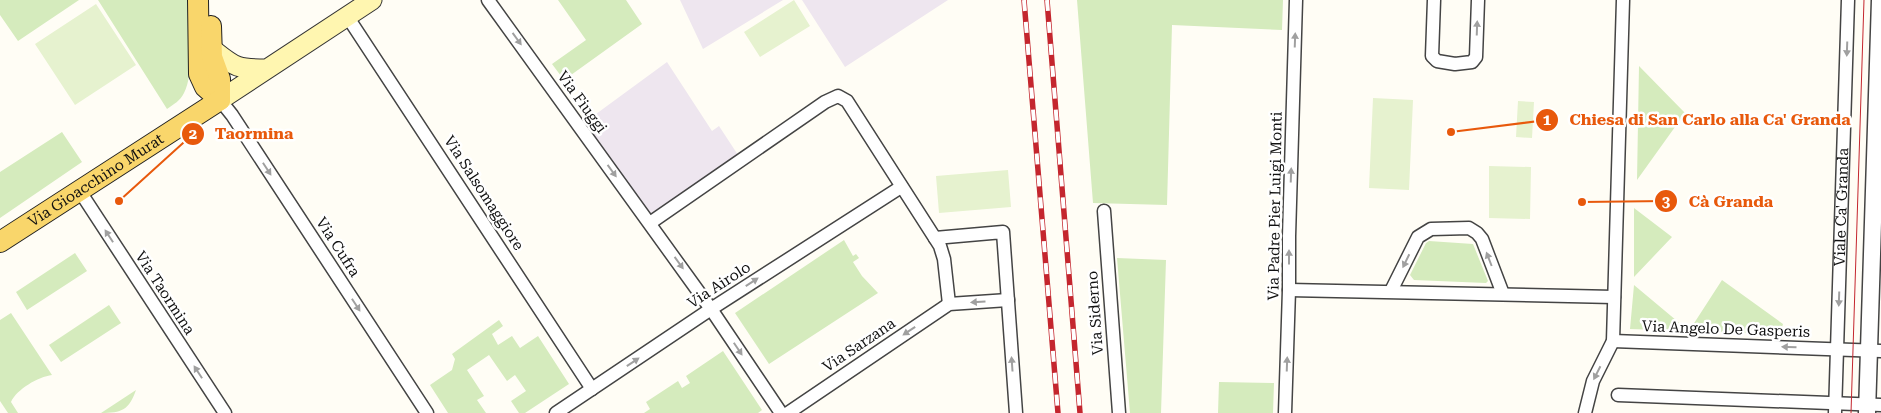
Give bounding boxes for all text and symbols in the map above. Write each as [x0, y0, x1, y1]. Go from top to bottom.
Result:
one-way arrow [1474, 20, 1482, 36]
one-way arrow [1292, 32, 1300, 48]
one-way arrow [512, 33, 522, 46]
one-way arrow [1842, 41, 1850, 57]
street label: Via Fiuggi [553, 67, 611, 137]
callout: Chiesa di San Carlo alla Ca' Granda [1535, 104, 1861, 135]
text: Chiesa di San Carlo alla Ca' Granda [1569, 110, 1851, 129]
street label: Via Padre Pier Luigi Monti [1264, 111, 1286, 300]
text: 1 [1543, 111, 1552, 129]
callout: Taormina [180, 118, 304, 149]
text: Taormina [215, 124, 294, 143]
text: 2 [189, 125, 197, 143]
street label: Via Gioacchino Murat [25, 130, 167, 231]
street label: Via Salsomaggiore [440, 132, 528, 254]
street label: Viale Ca' Granda [1831, 148, 1852, 267]
one-way arrow [262, 162, 272, 176]
one-way arrow [607, 164, 617, 178]
one-way arrow [1287, 167, 1295, 183]
callout: Cà Granda [1653, 186, 1783, 217]
text: Cà Granda [1689, 192, 1774, 211]
text: 3 [1662, 193, 1671, 211]
street label: Via Cufra [312, 214, 364, 280]
one-way arrow [104, 230, 114, 243]
street label: Via Taormina [131, 248, 199, 338]
one-way arrow [1285, 248, 1293, 264]
one-way arrow [1485, 251, 1492, 266]
one-way arrow [1402, 254, 1410, 268]
one-way arrow [673, 256, 684, 269]
street label: Via Airolo [684, 258, 754, 312]
street label: Via Siderno [1083, 270, 1107, 356]
one-way arrow [746, 278, 759, 287]
one-way arrow [1835, 291, 1843, 307]
one-way arrow [351, 298, 361, 312]
one-way arrow [970, 298, 986, 306]
street label: Via Sarzana [819, 314, 899, 376]
street label: Via Angelo De Gasperis [1642, 317, 1810, 341]
one-way arrow [902, 326, 915, 336]
one-way arrow [733, 342, 743, 356]
one-way arrow [1781, 343, 1797, 351]
one-way arrow [1008, 356, 1016, 372]
one-way arrow [1283, 356, 1291, 372]
one-way arrow [626, 357, 640, 366]
one-way arrow [193, 366, 203, 379]
one-way arrow [1593, 366, 1601, 380]

